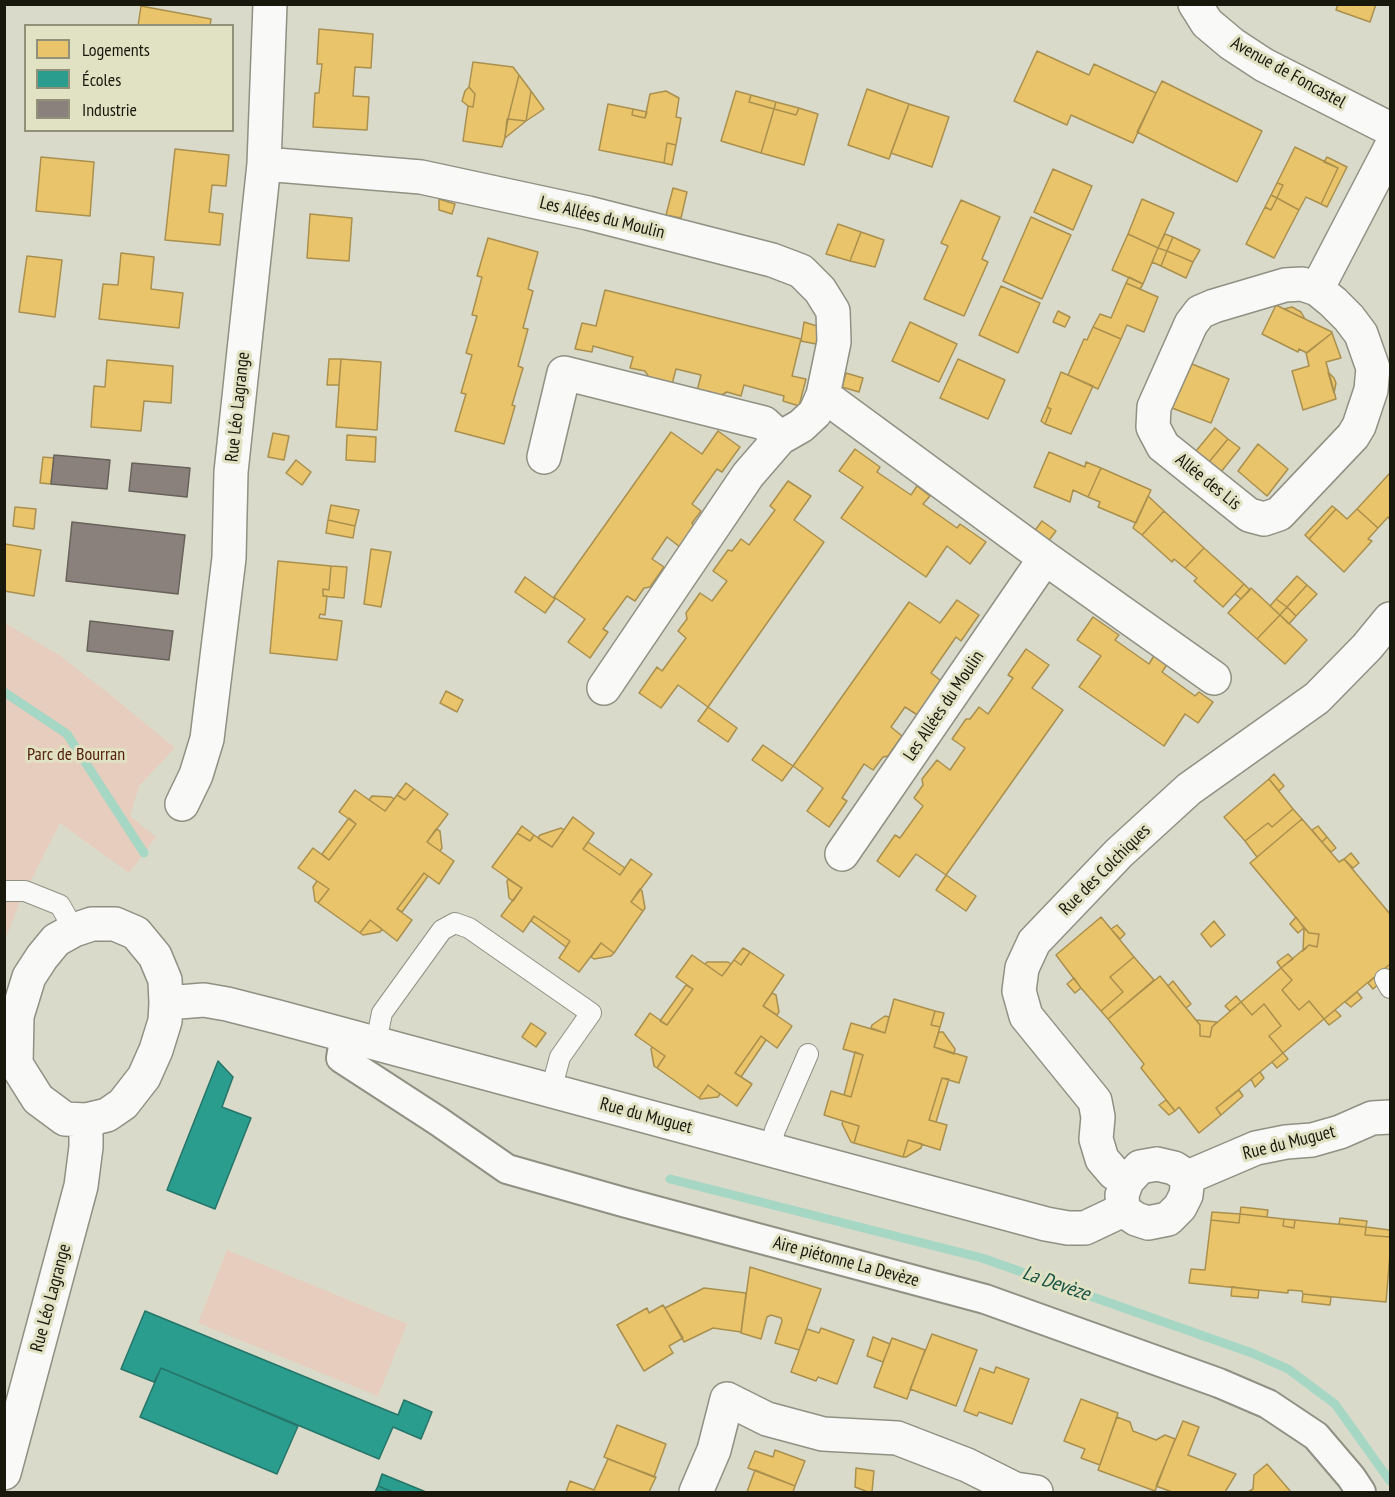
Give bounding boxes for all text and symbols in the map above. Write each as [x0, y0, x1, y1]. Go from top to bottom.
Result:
legend [24, 24, 234, 132]
street label: Avenue de Foncastel [1227, 33, 1349, 113]
text: Logements [82, 38, 150, 61]
text: Écoles [82, 68, 121, 91]
text: Industrie [82, 98, 137, 121]
street label: Les Allées du Moulin [537, 192, 667, 244]
street label: Rue Léo Lagrange [221, 351, 255, 463]
street label: Allée des Lis [1171, 449, 1245, 515]
street label: Les Allées du Moulin [899, 647, 989, 765]
park label: Parc de Bourran [27, 744, 125, 766]
street label: Rue des Colchiques [1055, 820, 1155, 920]
street label: Rue du Muguet [598, 1093, 694, 1139]
street label: Rue du Muguet [1241, 1121, 1337, 1165]
street label: Aire piétonne La Devèze [771, 1232, 921, 1292]
street label: Rue Léo Lagrange [26, 1242, 76, 1354]
water label: La Devèze [1019, 1261, 1093, 1307]

